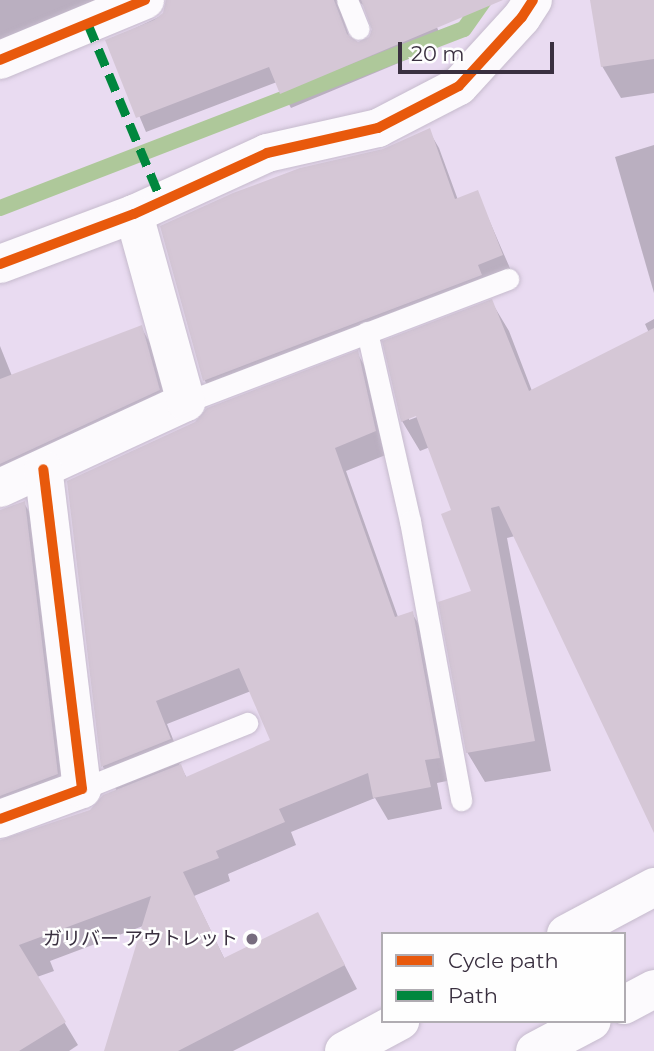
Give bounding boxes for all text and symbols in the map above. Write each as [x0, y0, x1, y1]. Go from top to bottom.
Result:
scale bar [402, 28, 558, 72]
text: 20 m [411, 41, 465, 66]
place label: ガリバー アウトレット [43, 928, 238, 950]
marker: ガリバー アウトレット [244, 931, 260, 947]
legend [381, 932, 626, 1023]
text: Cycle path [448, 948, 559, 973]
text: Path [448, 983, 498, 1008]

